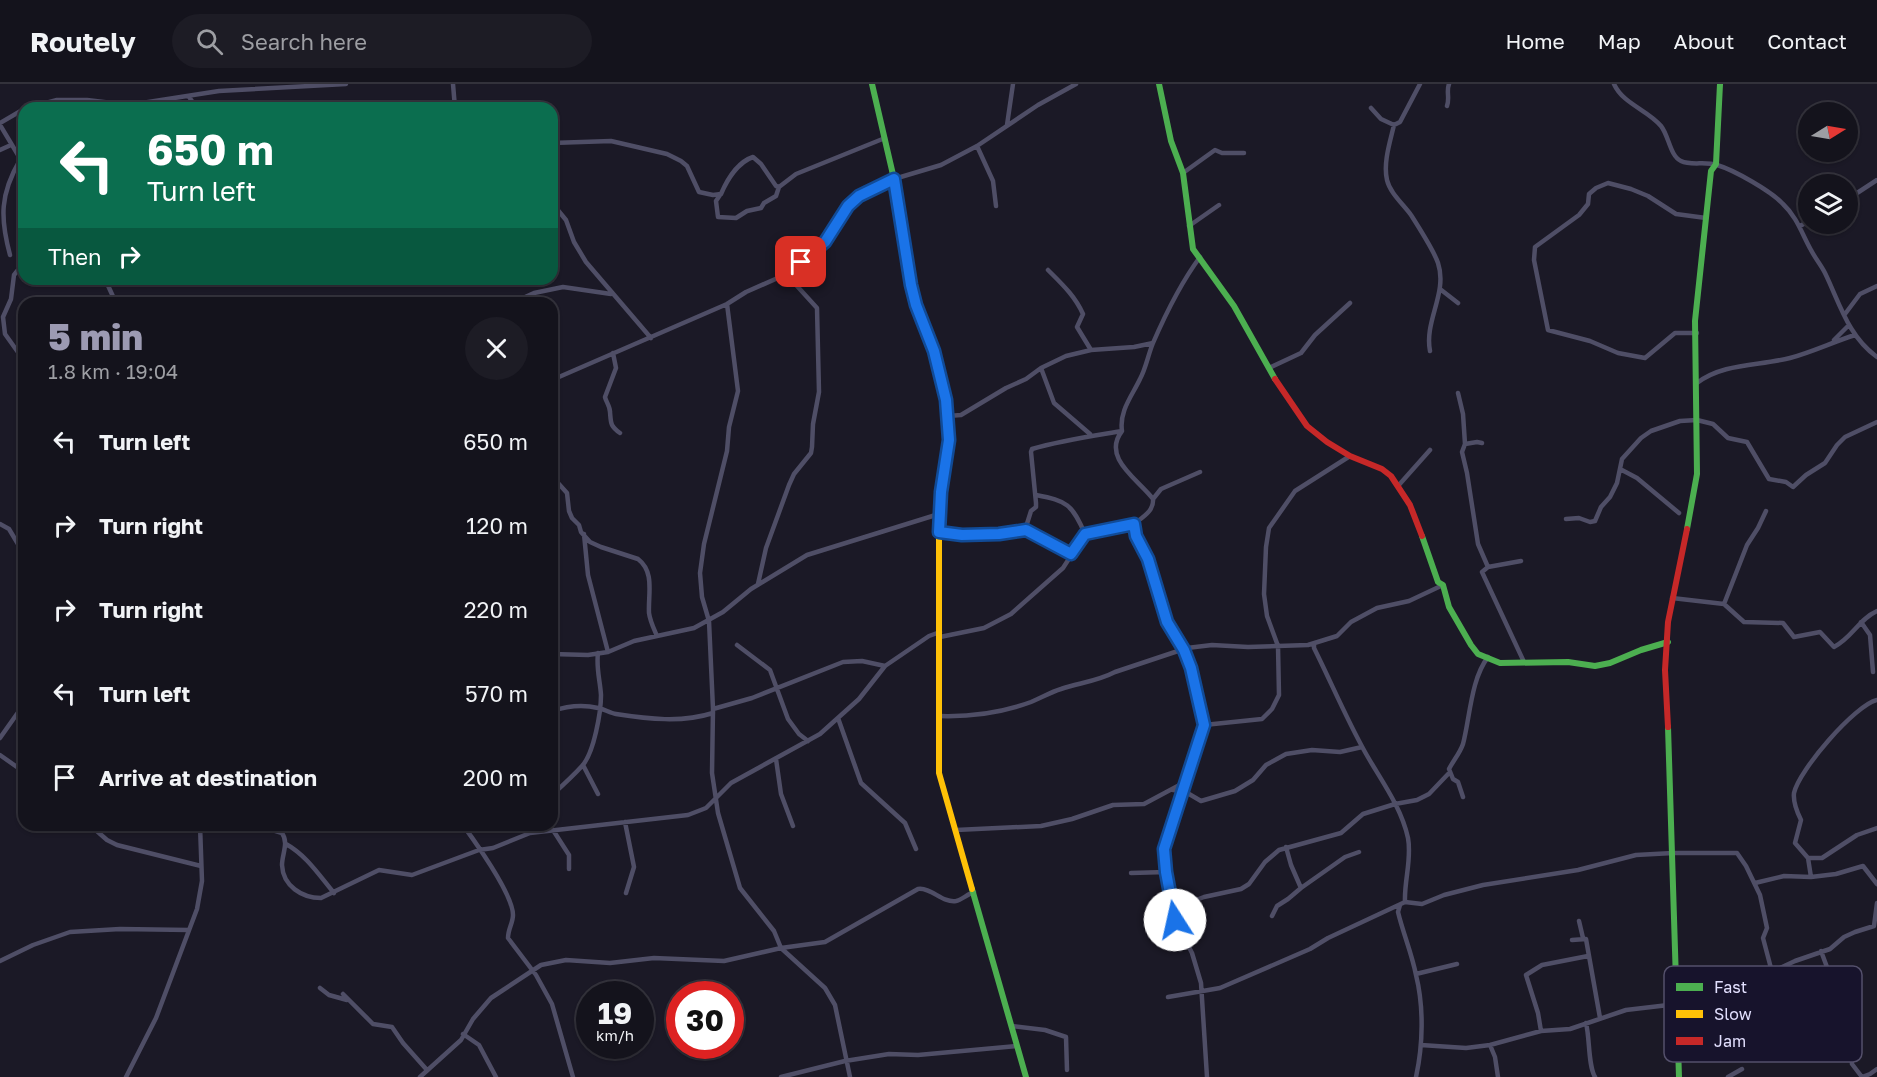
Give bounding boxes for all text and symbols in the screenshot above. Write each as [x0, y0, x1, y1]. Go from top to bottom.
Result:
search box [172, 14, 592, 68]
text: Routely [30, 25, 136, 58]
icon: search [193, 25, 226, 58]
text: Search here [241, 28, 367, 55]
text: Home [1505, 28, 1565, 54]
text: Map [1598, 28, 1641, 54]
text: About [1674, 28, 1734, 54]
text: Contact [1767, 28, 1847, 54]
north arrow [1798, 102, 1858, 162]
map controls [1798, 102, 1858, 234]
text: 650 m [147, 124, 274, 174]
icon: left [48, 126, 126, 204]
button: layers [1798, 174, 1858, 234]
text: Turn left [147, 175, 256, 207]
pin [775, 236, 826, 287]
icon: right [113, 240, 146, 273]
text: Then [48, 243, 101, 270]
icon: arrive [784, 245, 817, 278]
text: 5 min [48, 315, 143, 358]
button: close [465, 317, 528, 380]
text: 1.8 km · 19:04 [48, 359, 178, 383]
icon: left [48, 425, 81, 458]
text: Turn left [99, 428, 190, 455]
text: 650 m [463, 428, 528, 455]
icon: right [48, 509, 81, 542]
text: Turn right [99, 512, 203, 539]
text: 120 m [466, 512, 528, 539]
icon: right [48, 593, 81, 626]
text: Turn right [99, 596, 203, 623]
text: 220 m [464, 596, 528, 623]
icon: left [48, 677, 81, 710]
text: Turn left [99, 680, 190, 707]
text: 570 m [465, 680, 528, 707]
icon: arrive [48, 761, 81, 794]
text: Arrive at destination [99, 764, 317, 791]
text: 200 m [463, 764, 528, 791]
position arrow [1143, 888, 1207, 952]
legend [1664, 966, 1862, 1062]
text: Fast [1714, 977, 1747, 997]
speed limit sign: 30 [666, 981, 744, 1059]
text: 19 [598, 995, 632, 1031]
text: Slow [1714, 1004, 1752, 1024]
text: km/h [596, 1026, 634, 1044]
text: Jam [1714, 1031, 1746, 1051]

